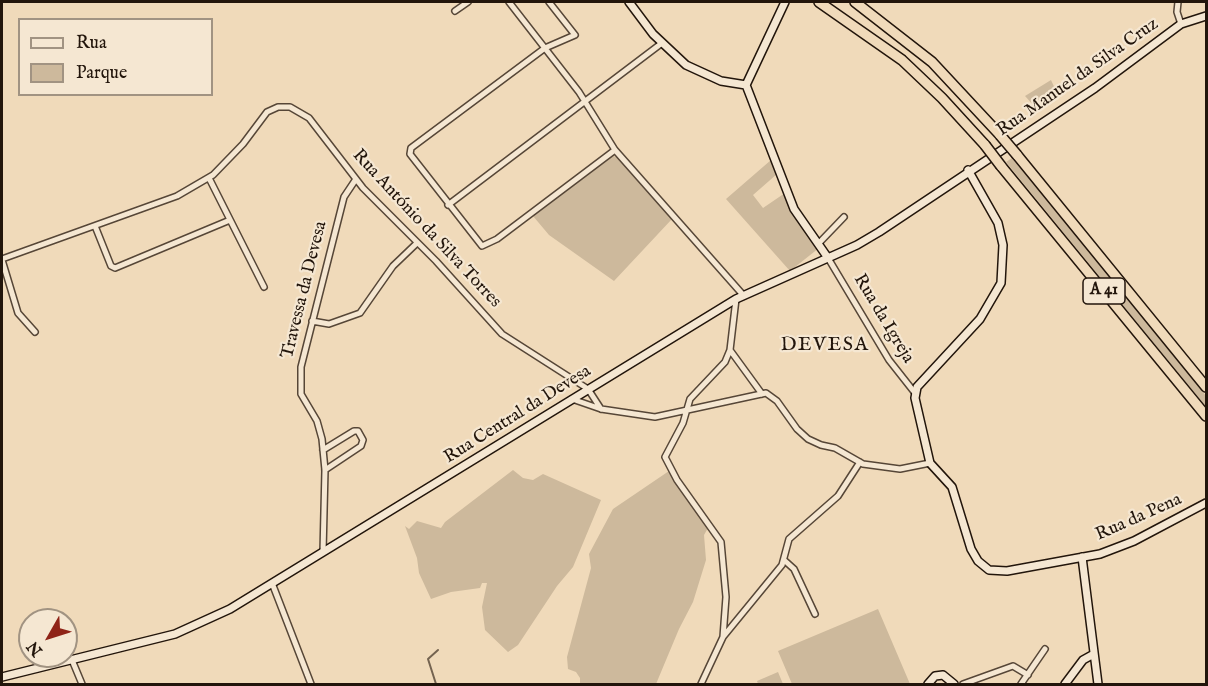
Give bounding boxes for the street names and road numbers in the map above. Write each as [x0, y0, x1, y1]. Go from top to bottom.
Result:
street label: Rua Manuel da Silva Cruz [993, 14, 1163, 142]
street label: Rua António da Silva Torres [347, 145, 505, 313]
street label: Travessa da Devesa [277, 219, 333, 361]
street label: Rua da Igreja [848, 270, 918, 368]
road number: A 41 [1083, 278, 1125, 304]
street label: Rua Central da Devesa [441, 361, 595, 469]
street label: Rua da Pena [1093, 489, 1185, 547]

